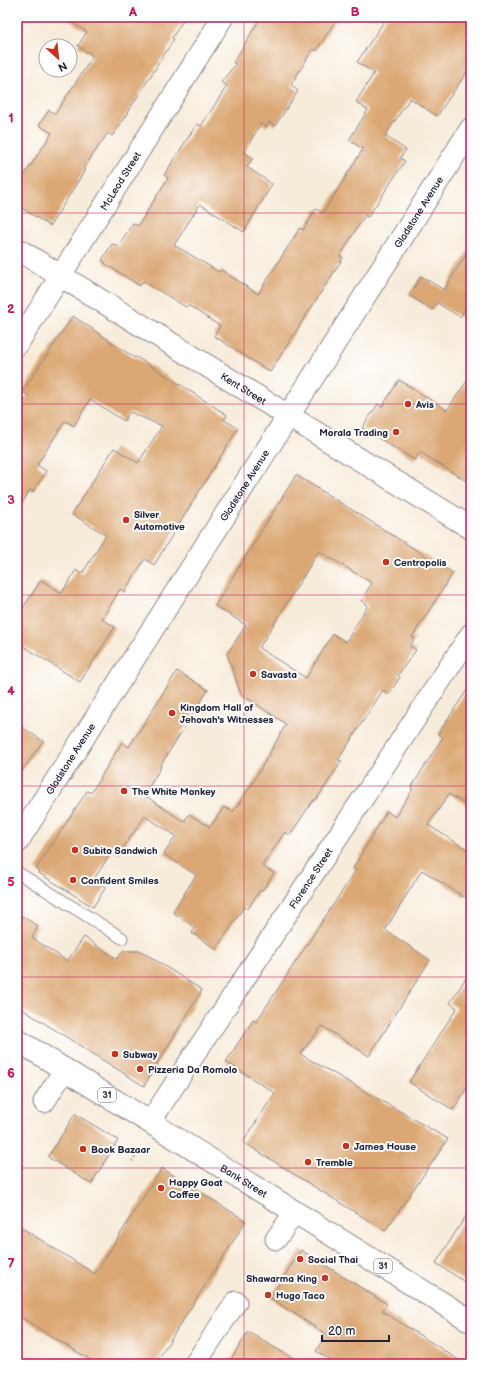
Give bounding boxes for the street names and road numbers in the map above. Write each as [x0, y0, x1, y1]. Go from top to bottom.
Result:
street label: McLeod Street [98, 150, 144, 213]
street label: Gladstone Avenue [392, 174, 446, 250]
street label: Kent Street [218, 371, 268, 408]
street label: Gladstone Avenue [218, 448, 272, 524]
street label: Gladstone Avenue [44, 721, 98, 797]
street label: Florence Street [287, 846, 336, 911]
road number: 31 [98, 1088, 116, 1102]
street label: Bank Street [218, 1162, 269, 1200]
road number: 31 [374, 1259, 392, 1273]

